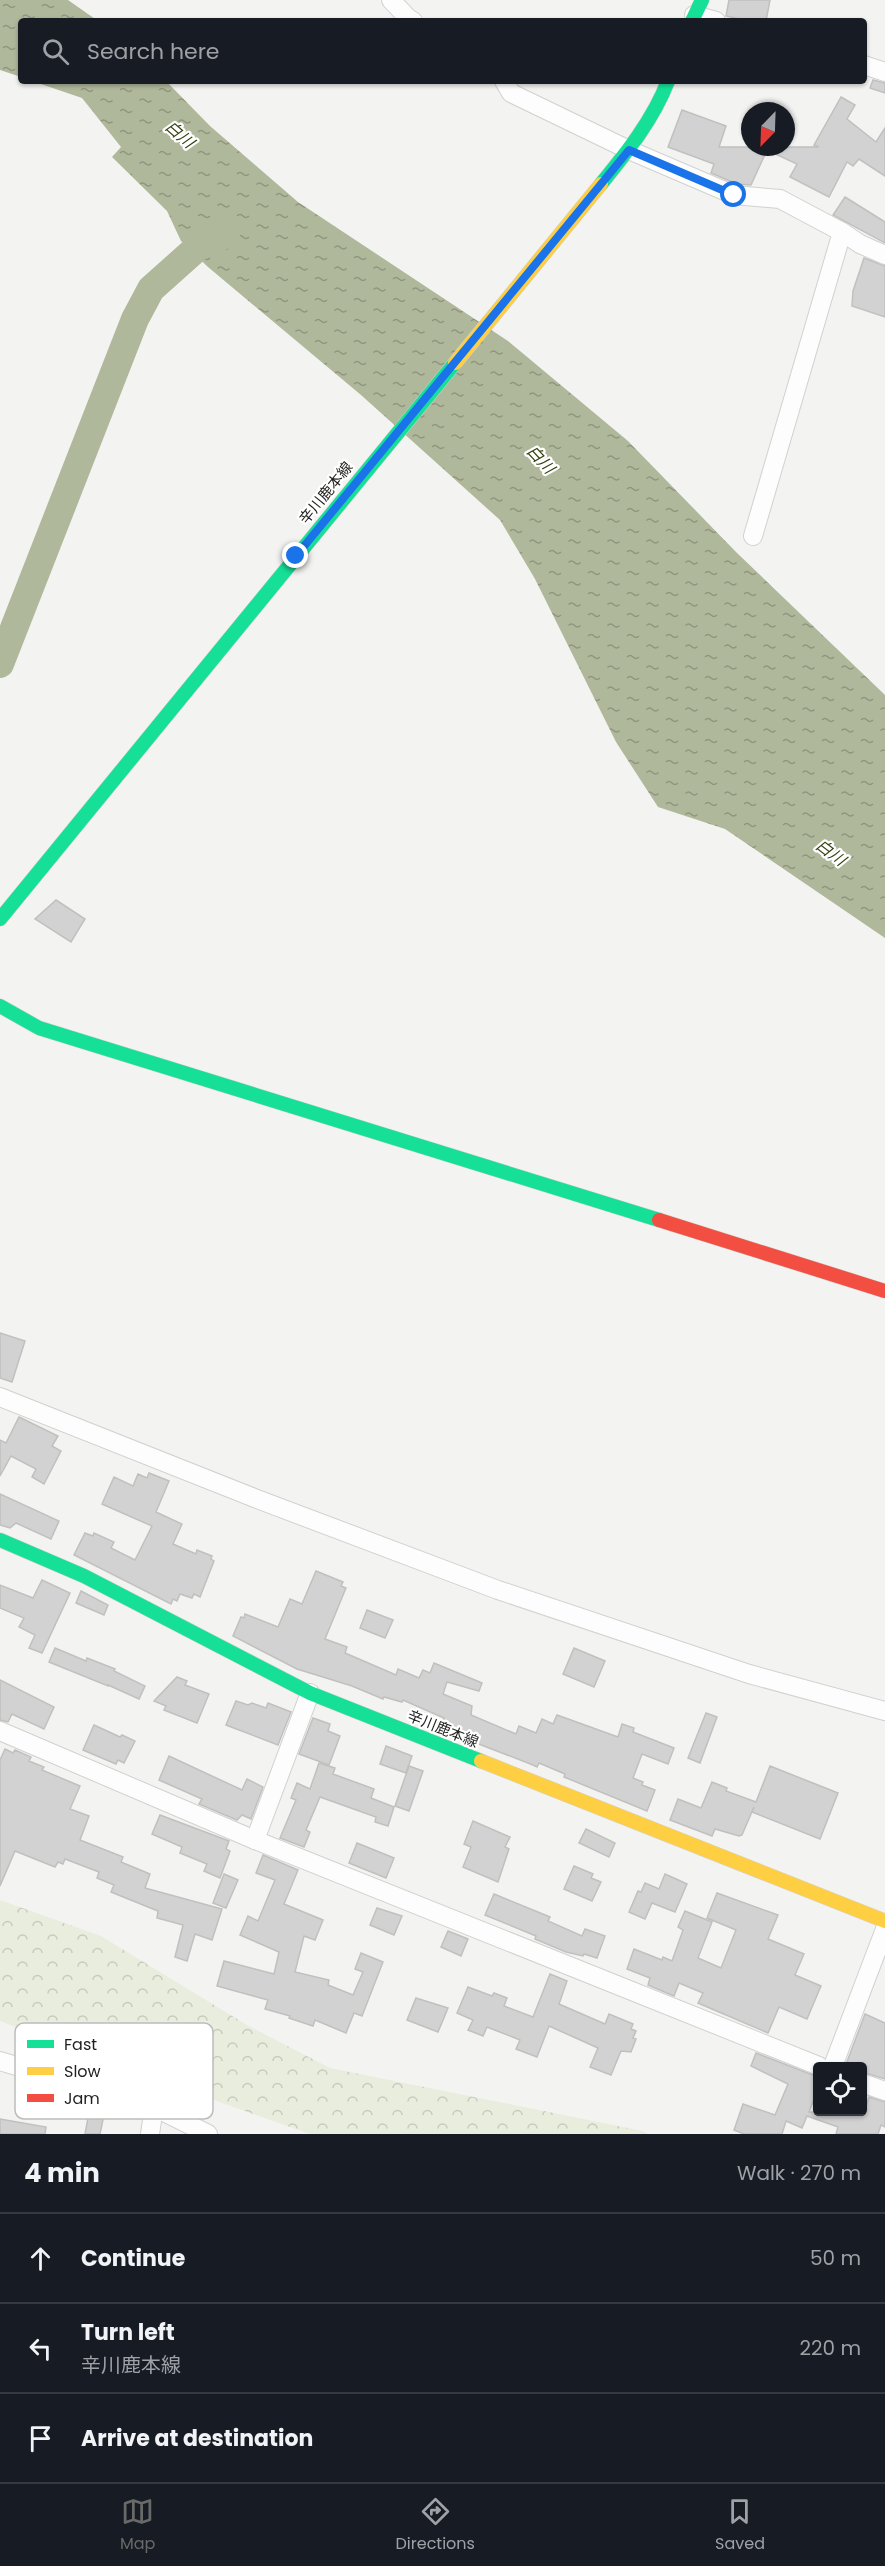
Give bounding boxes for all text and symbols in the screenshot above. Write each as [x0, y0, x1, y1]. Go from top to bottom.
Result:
search box [18, 18, 867, 84]
icon: search [39, 35, 72, 68]
text: Search here [87, 36, 220, 67]
north arrow [741, 102, 795, 156]
water label: 白川 [160, 115, 201, 155]
route start [720, 181, 746, 207]
water label: 白川 [521, 440, 561, 480]
street label: 辛川鹿本線 [294, 457, 357, 528]
route end [282, 542, 308, 568]
water label: 白川 [811, 834, 852, 872]
street label: 辛川鹿本線 [404, 1705, 482, 1752]
legend [15, 2023, 213, 2119]
text: Fast [64, 2033, 97, 2056]
text: Slow [64, 2060, 101, 2083]
map controls [813, 2062, 867, 2116]
button: locate [813, 2062, 867, 2116]
text: Jam [64, 2087, 100, 2110]
text: 4 min [24, 2155, 100, 2191]
text: Walk · 270 m [737, 2159, 861, 2187]
icon: ahead [24, 2242, 57, 2275]
text: Continue [81, 2243, 185, 2274]
text: 50 m [810, 2244, 861, 2272]
text: Turn left [81, 2317, 175, 2348]
icon: left [24, 2332, 57, 2365]
text: 220 m [800, 2334, 861, 2362]
text: 辛川鹿本線 [81, 2351, 181, 2379]
icon: arrive [24, 2422, 57, 2455]
text: Arrive at destination [81, 2423, 313, 2454]
tab: Map [120, 2495, 155, 2556]
tab: Directions [396, 2495, 475, 2556]
tab: Saved [715, 2495, 765, 2556]

